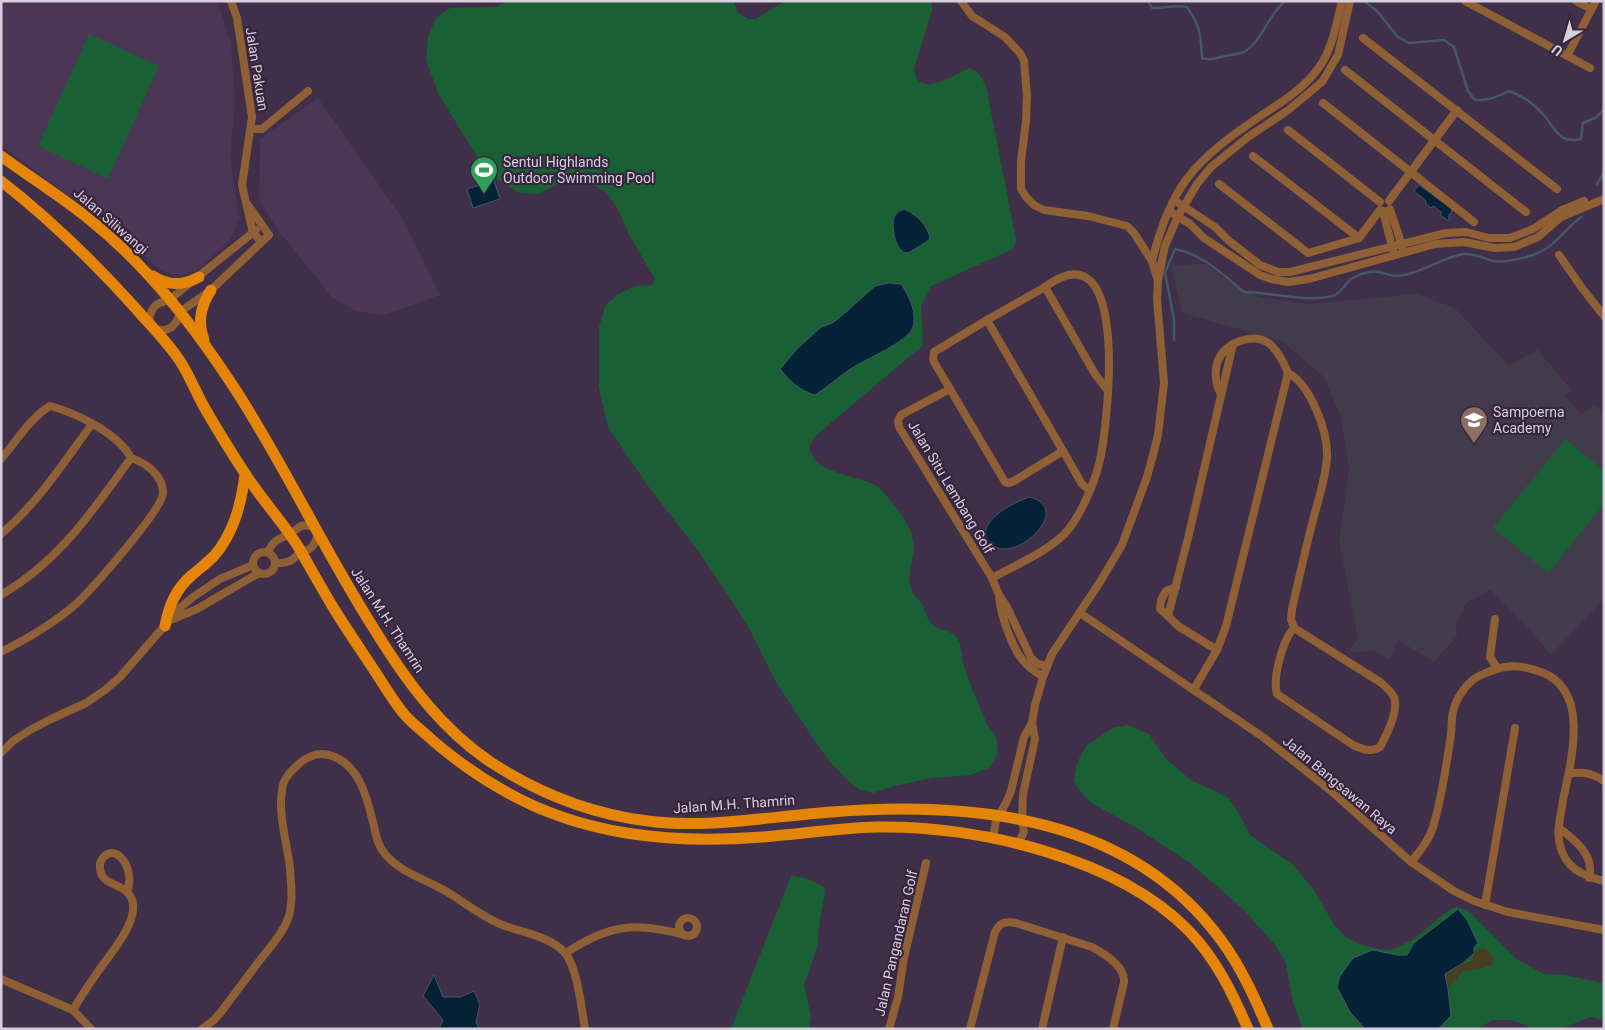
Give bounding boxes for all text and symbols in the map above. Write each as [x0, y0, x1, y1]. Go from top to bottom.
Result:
north arrow [1540, 15, 1590, 65]
street label: Jalan Pakuan [243, 26, 271, 112]
text: U [1548, 41, 1566, 59]
place label: Sentul Highlands Outdoor Swimming Pool [503, 154, 654, 186]
sports icon: Sentul Highlands Outdoor Swimming Pool [469, 155, 499, 194]
street label: Jalan Siliwangi [71, 184, 151, 258]
place label: Sampoerna Academy [1493, 404, 1565, 436]
school or university icon: Sampoerna Academy [1459, 405, 1489, 444]
street label: Jalan Situ Lembang Golf [905, 417, 997, 557]
street label: Jalan M.H. Thamrin [348, 564, 428, 676]
street label: Jalan Bangsawan Raya [1280, 733, 1400, 837]
street label: Jalan M.H. Thamrin [672, 792, 796, 816]
street label: Jalan Pangandaran Golf [871, 868, 921, 1018]

